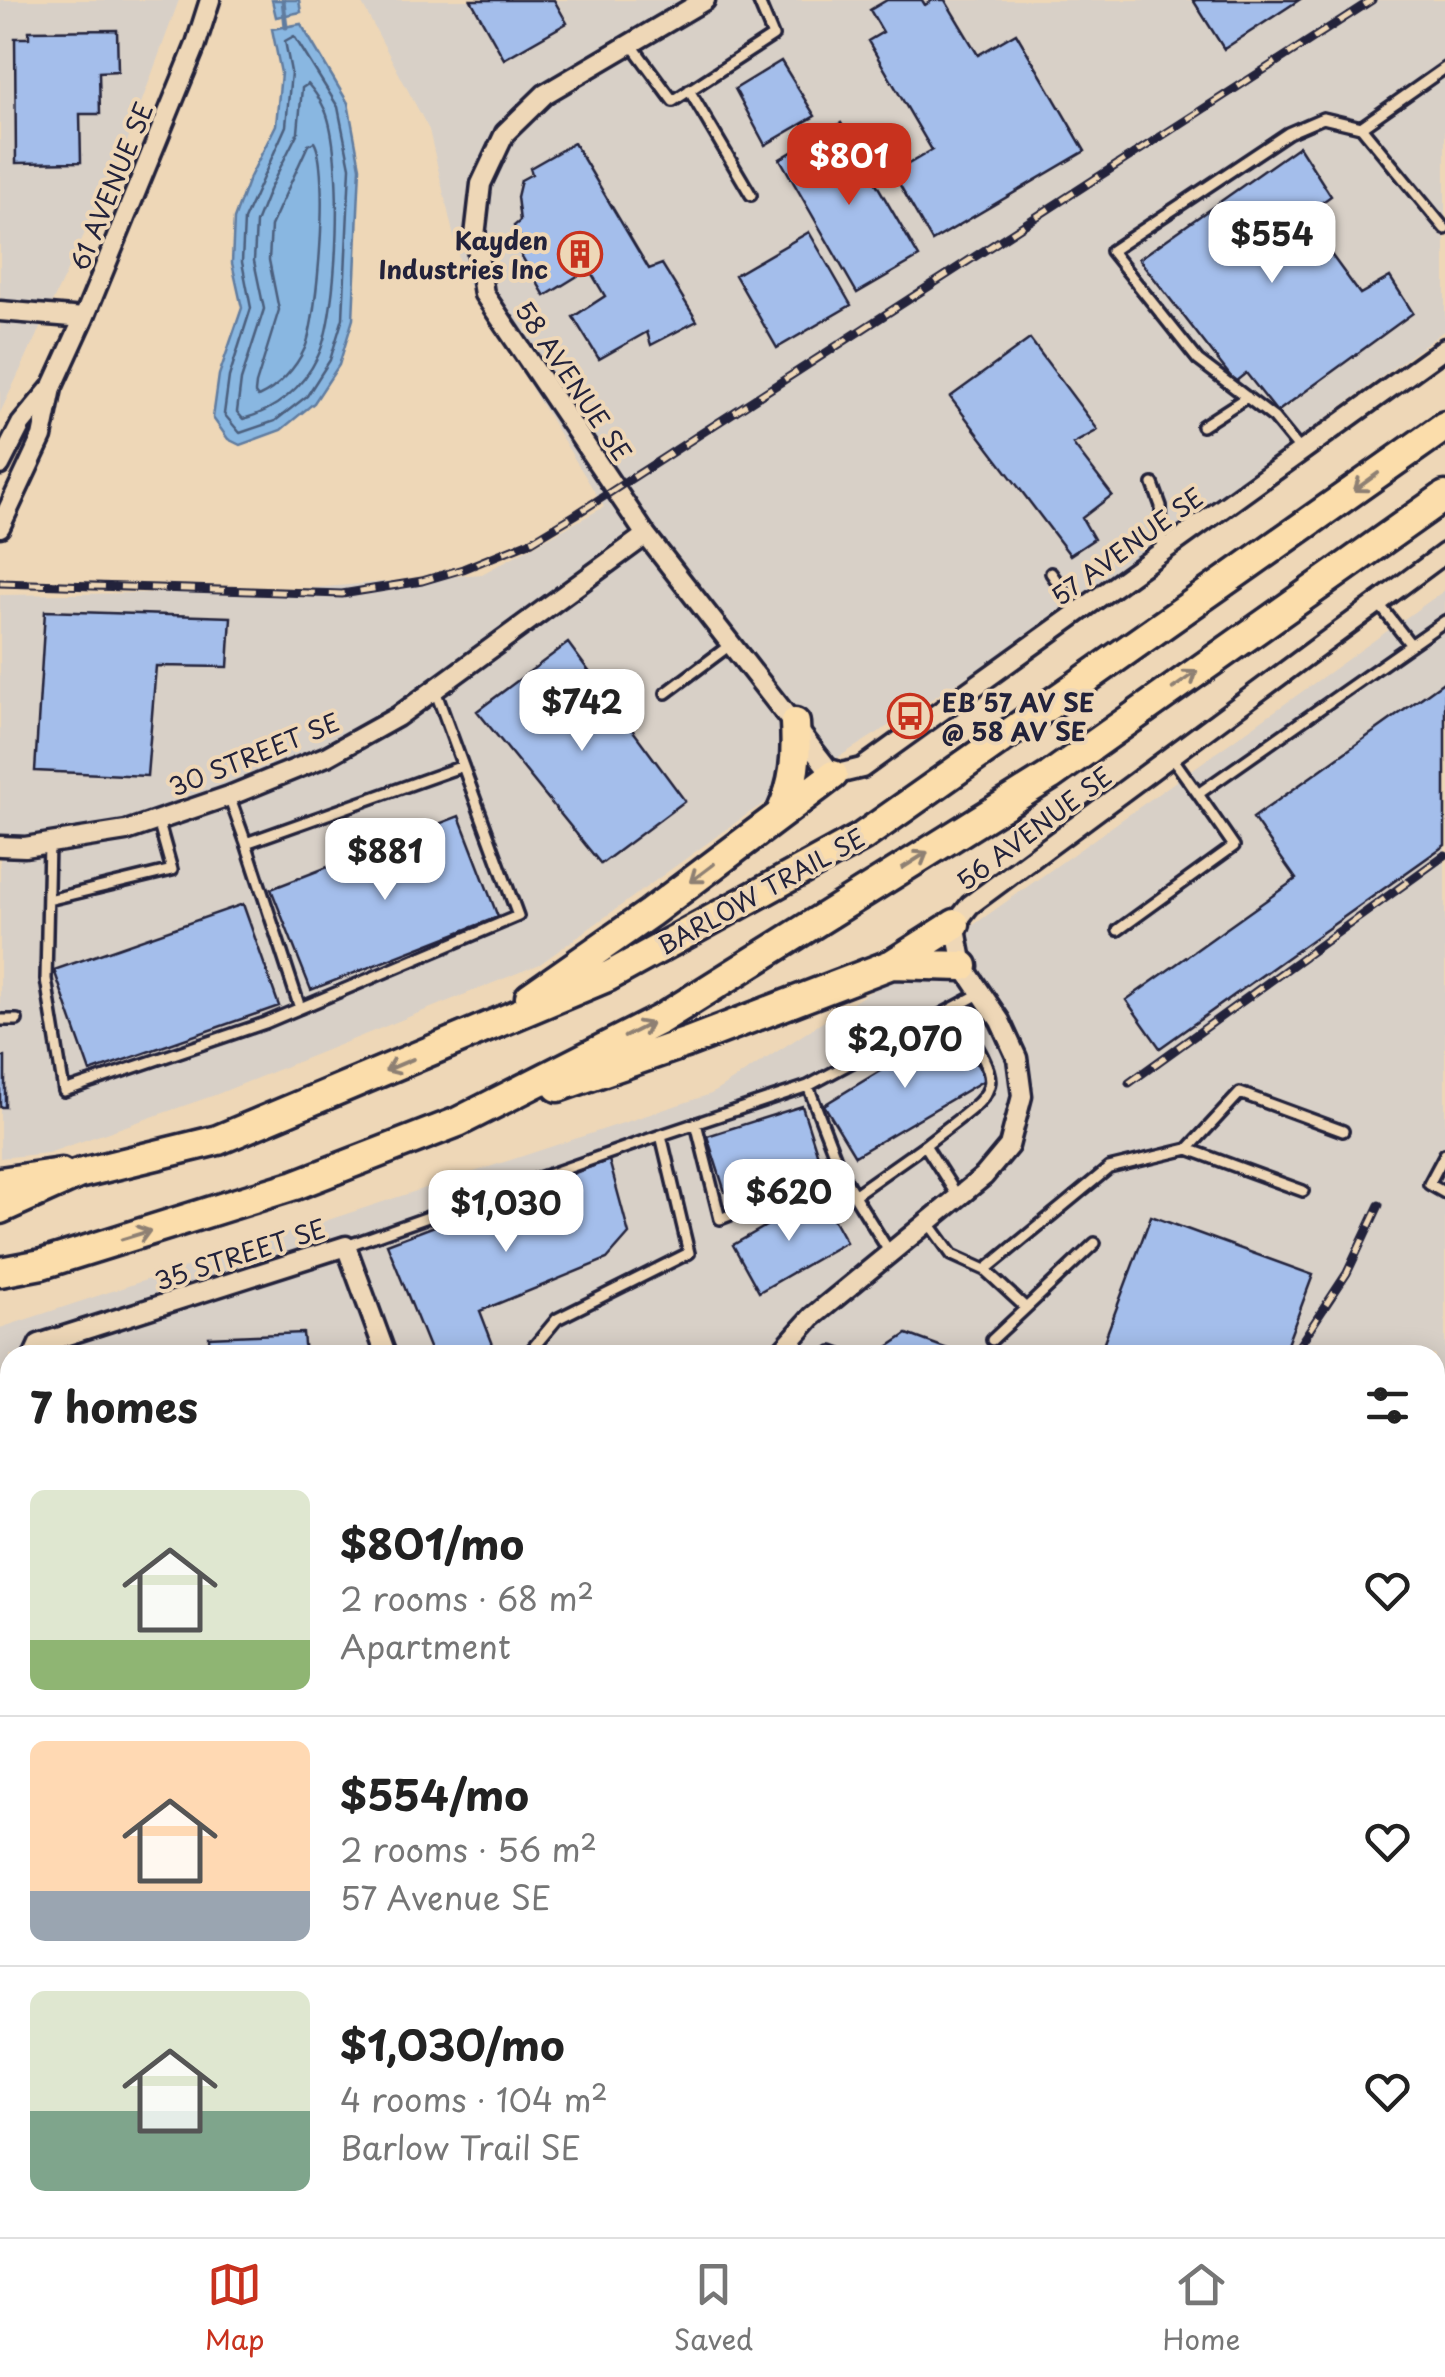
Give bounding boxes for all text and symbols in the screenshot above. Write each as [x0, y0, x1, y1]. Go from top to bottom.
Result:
street label: 61 AVENUE SE [60, 96, 162, 276]
pin: $801 [790, 123, 908, 208]
text: $801 [809, 131, 889, 179]
pin: $554 [1213, 201, 1331, 286]
text: $554 [1230, 209, 1314, 257]
place label: Kayden Industries Inc [378, 221, 548, 288]
building icon: Kayden Industries Inc [557, 231, 603, 277]
street label: 58 AVENUE SE [506, 293, 642, 469]
one-way arrow [1353, 472, 1380, 493]
street label: 57 AVENUE SE [1043, 478, 1211, 614]
pin: $742 [523, 669, 641, 754]
one-way arrow [1171, 670, 1199, 691]
text: $742 [541, 677, 623, 725]
place label: EB 57 AV SE @ 58 AV SE [942, 683, 1095, 750]
bus stop icon: EB 57 AV SE @ 58 AV SE [887, 693, 933, 739]
street label: 30 STREET SE [163, 702, 345, 806]
street label: 56 AVENUE SE [948, 757, 1120, 899]
pin: $881 [326, 818, 444, 903]
street label: BARLOW TRAIL SE [650, 818, 872, 964]
text: $881 [347, 826, 423, 874]
one-way arrow [900, 850, 929, 870]
one-way arrow [689, 862, 716, 883]
pin: $2,070 [824, 1006, 986, 1091]
text: $2,070 [847, 1014, 963, 1062]
one-way arrow [623, 1020, 653, 1039]
one-way arrow [384, 1058, 415, 1076]
pin: $620 [730, 1159, 848, 1244]
text: $620 [746, 1167, 832, 1215]
pin: $1,030 [425, 1170, 587, 1255]
text: $1,030 [450, 1178, 562, 1226]
street label: 35 STREET SE [149, 1208, 331, 1300]
one-way arrow [119, 1224, 151, 1242]
text: 7 homes [30, 1374, 198, 1437]
icon: filters [1360, 1378, 1415, 1433]
text: $801/mo [340, 1511, 524, 1574]
icon: home [110, 1530, 230, 1650]
icon: heart [1360, 1563, 1415, 1618]
text: 2 rooms · 68 m² [340, 1574, 594, 1622]
text: Apartment [340, 1622, 511, 1670]
text: $554/mo [340, 1762, 529, 1825]
icon: home [110, 1781, 230, 1901]
icon: heart [1360, 1814, 1415, 1869]
text: 2 rooms · 56 m² [340, 1825, 597, 1873]
text: 57 Avenue SE [340, 1873, 551, 1921]
text: $1,030/mo [340, 2012, 565, 2075]
icon: home [110, 2031, 230, 2151]
icon: heart [1360, 2064, 1415, 2119]
text: 4 rooms · 104 m² [340, 2075, 608, 2123]
text: Barlow Trail SE [340, 2123, 581, 2171]
tab: Map [205, 2257, 264, 2360]
tab: Saved [674, 2257, 753, 2360]
tab: Home [1162, 2257, 1240, 2360]

